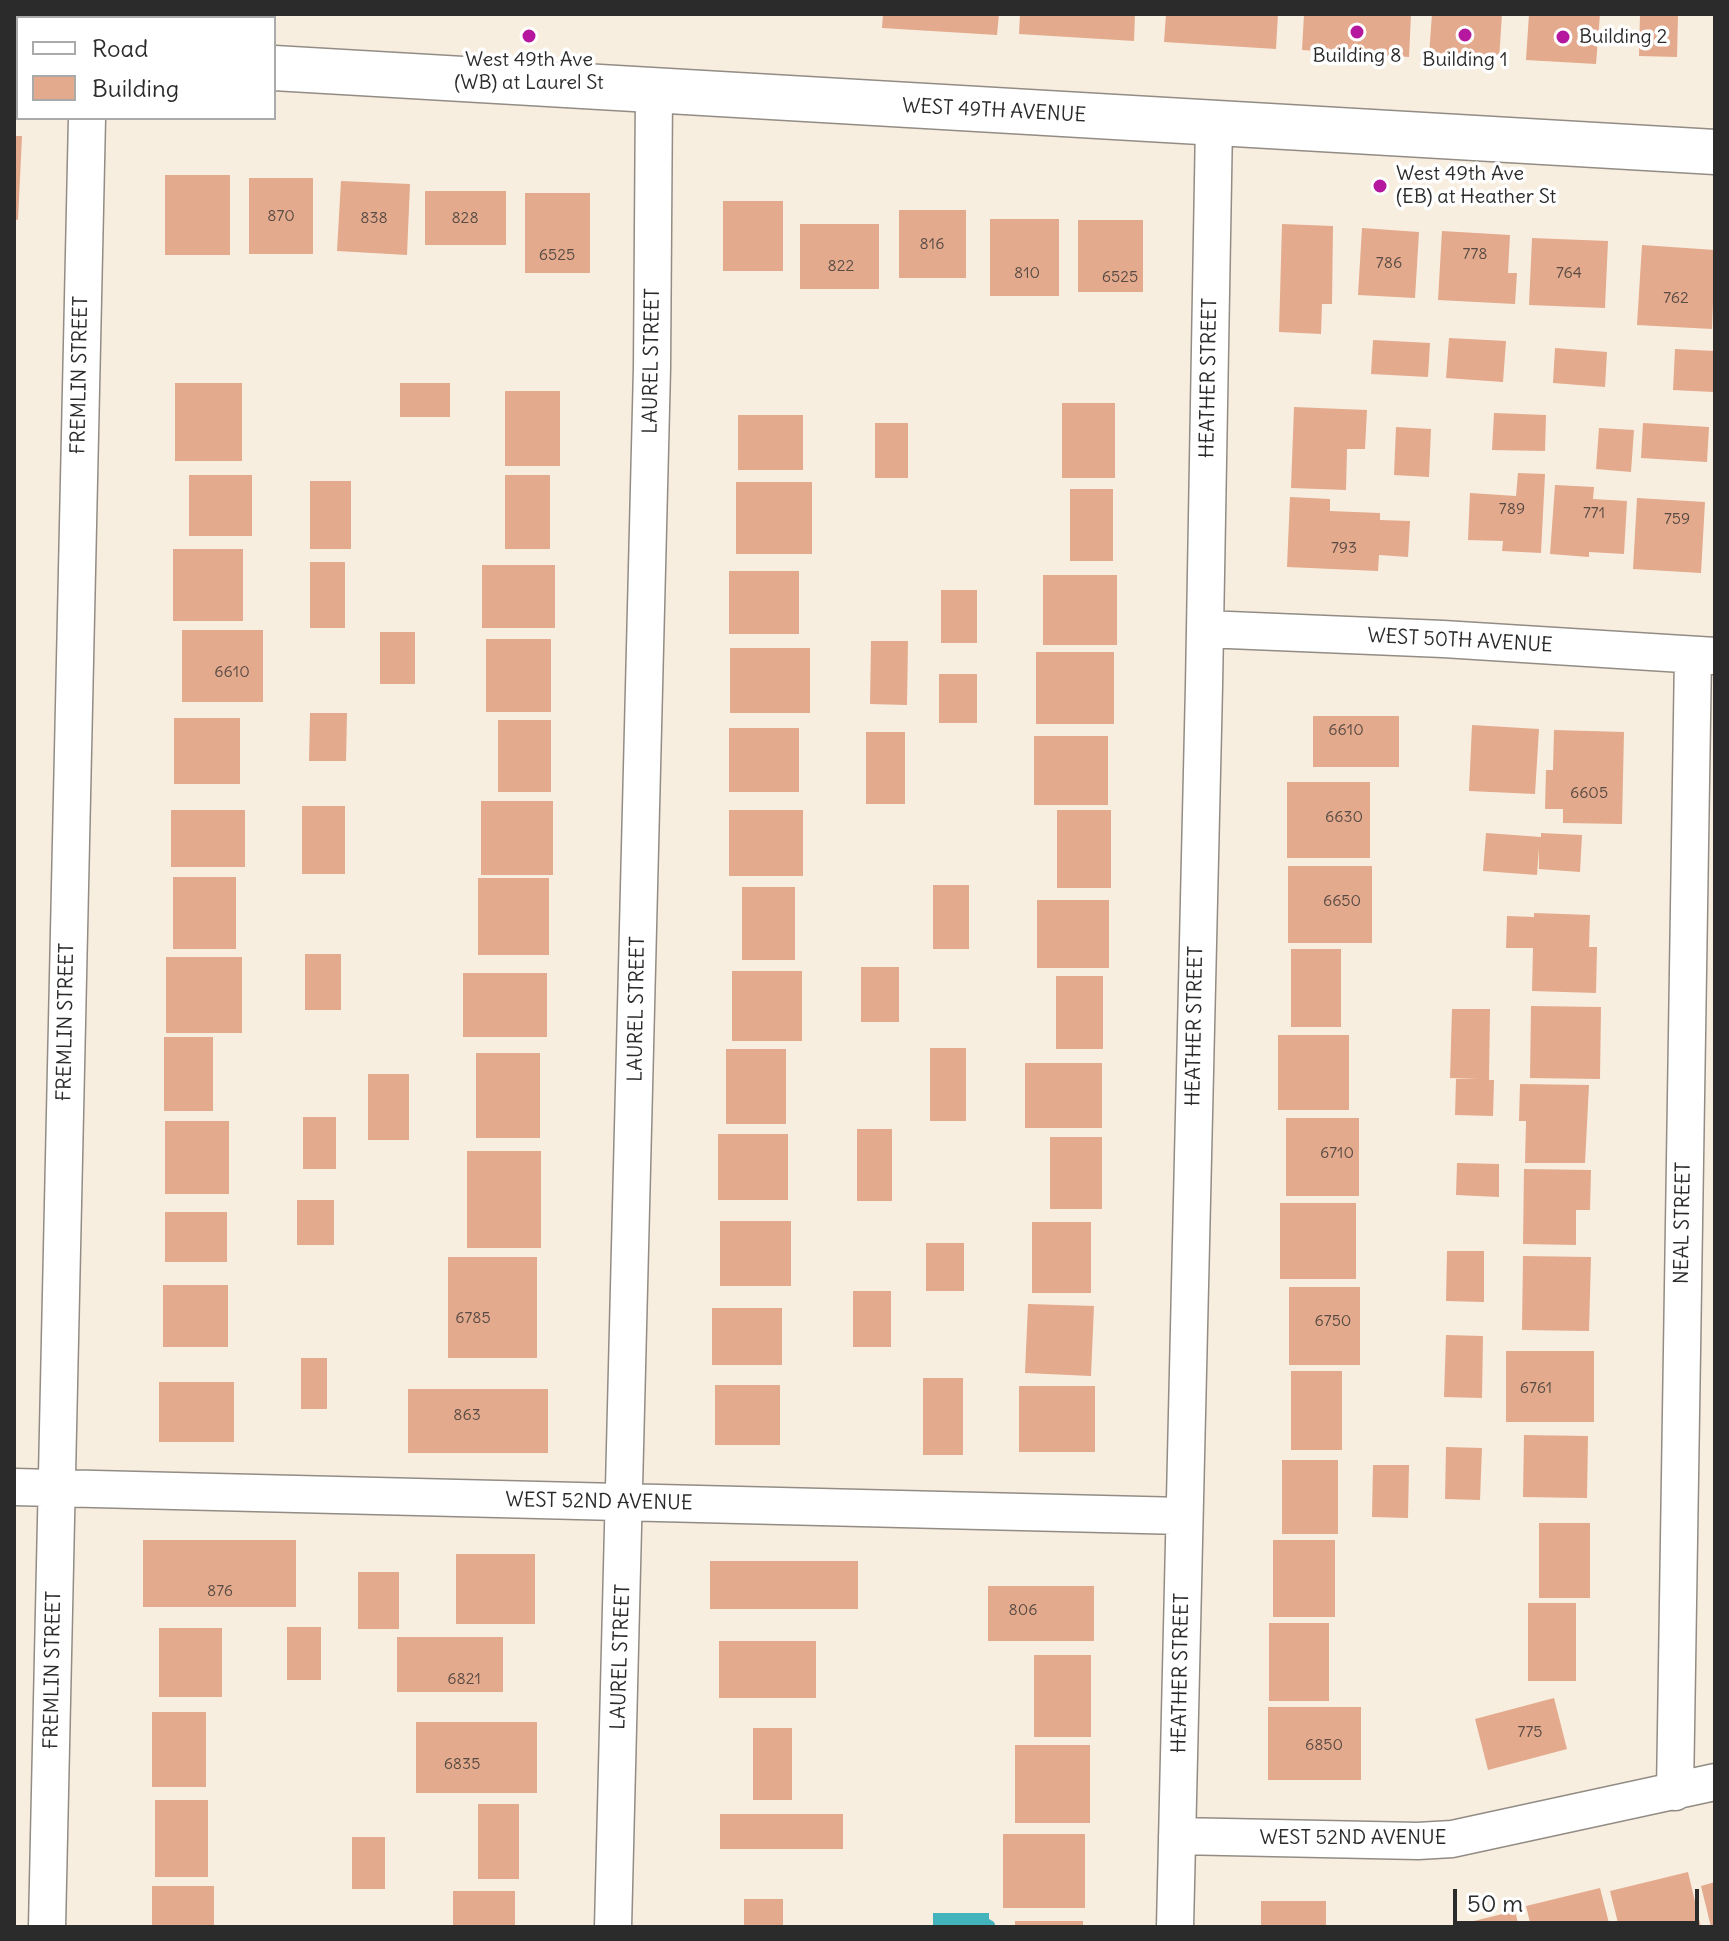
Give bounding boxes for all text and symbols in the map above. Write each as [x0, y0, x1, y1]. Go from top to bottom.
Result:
legend [16, 16, 276, 120]
marker: Building 8 [1348, 23, 1366, 41]
place label: Building 2 [1579, 25, 1667, 49]
marker: Building 1 [1456, 26, 1474, 44]
marker: West 49th Ave (WB) at Laurel St [520, 27, 538, 45]
marker: Building 2 [1554, 28, 1572, 46]
text: Road [92, 33, 148, 63]
place label: Building 8 [1313, 44, 1401, 68]
place label: West 49th Ave (WB) at Laurel St [454, 48, 604, 95]
place label: Building 1 [1422, 48, 1508, 72]
text: Building [92, 73, 179, 103]
street label: WEST 49TH AVENUE [901, 94, 1087, 128]
place label: West 49th Ave (EB) at Heather St [1396, 162, 1556, 209]
marker: West 49th Ave (EB) at Heather St [1371, 177, 1389, 195]
house number: 870 [267, 206, 295, 226]
house number: 838 [360, 208, 388, 228]
house number: 828 [451, 208, 479, 228]
house number: 816 [920, 234, 944, 254]
house number: 778 [1463, 244, 1487, 264]
house number: 6525 [539, 245, 575, 265]
house number: 786 [1376, 253, 1402, 273]
house number: 822 [828, 256, 854, 276]
house number: 810 [1014, 263, 1040, 283]
house number: 764 [1556, 263, 1582, 283]
house number: 6525 [1102, 267, 1138, 287]
street label: LAUREL STREET [639, 288, 665, 434]
house number: 762 [1663, 288, 1689, 308]
street label: FREMLIN STREET [67, 296, 93, 454]
street label: HEATHER STREET [1196, 298, 1222, 458]
house number: 789 [1499, 499, 1525, 519]
house number: 771 [1583, 503, 1605, 523]
house number: 759 [1664, 509, 1690, 529]
house number: 793 [1331, 538, 1357, 558]
street label: WEST 50TH AVENUE [1367, 624, 1553, 658]
house number: 6610 [214, 662, 250, 682]
house number: 6610 [1328, 720, 1364, 740]
house number: 6605 [1570, 783, 1608, 803]
house number: 6630 [1325, 807, 1363, 827]
house number: 6650 [1323, 891, 1361, 911]
street label: LAUREL STREET [624, 936, 650, 1082]
street label: FREMLIN STREET [53, 943, 79, 1101]
street label: HEATHER STREET [1182, 946, 1208, 1106]
house number: 6710 [1320, 1143, 1354, 1163]
street label: NEAL STREET [1670, 1162, 1696, 1284]
house number: 6785 [455, 1308, 491, 1328]
house number: 6750 [1315, 1311, 1351, 1331]
house number: 6761 [1520, 1378, 1552, 1398]
house number: 863 [453, 1405, 481, 1425]
street label: WEST 52ND AVENUE [505, 1488, 693, 1516]
house number: 876 [207, 1581, 233, 1601]
street label: LAUREL STREET [606, 1584, 636, 1730]
street label: FREMLIN STREET [40, 1591, 66, 1749]
street label: HEATHER STREET [1168, 1593, 1194, 1753]
house number: 806 [1009, 1600, 1037, 1620]
house number: 6821 [447, 1669, 481, 1689]
house number: 775 [1518, 1722, 1542, 1742]
house number: 6850 [1305, 1735, 1343, 1755]
house number: 6835 [444, 1754, 480, 1774]
street label: WEST 52ND AVENUE [1259, 1826, 1447, 1850]
scale bar [1457, 1873, 1703, 1923]
text: 50 m [1467, 1888, 1523, 1918]

